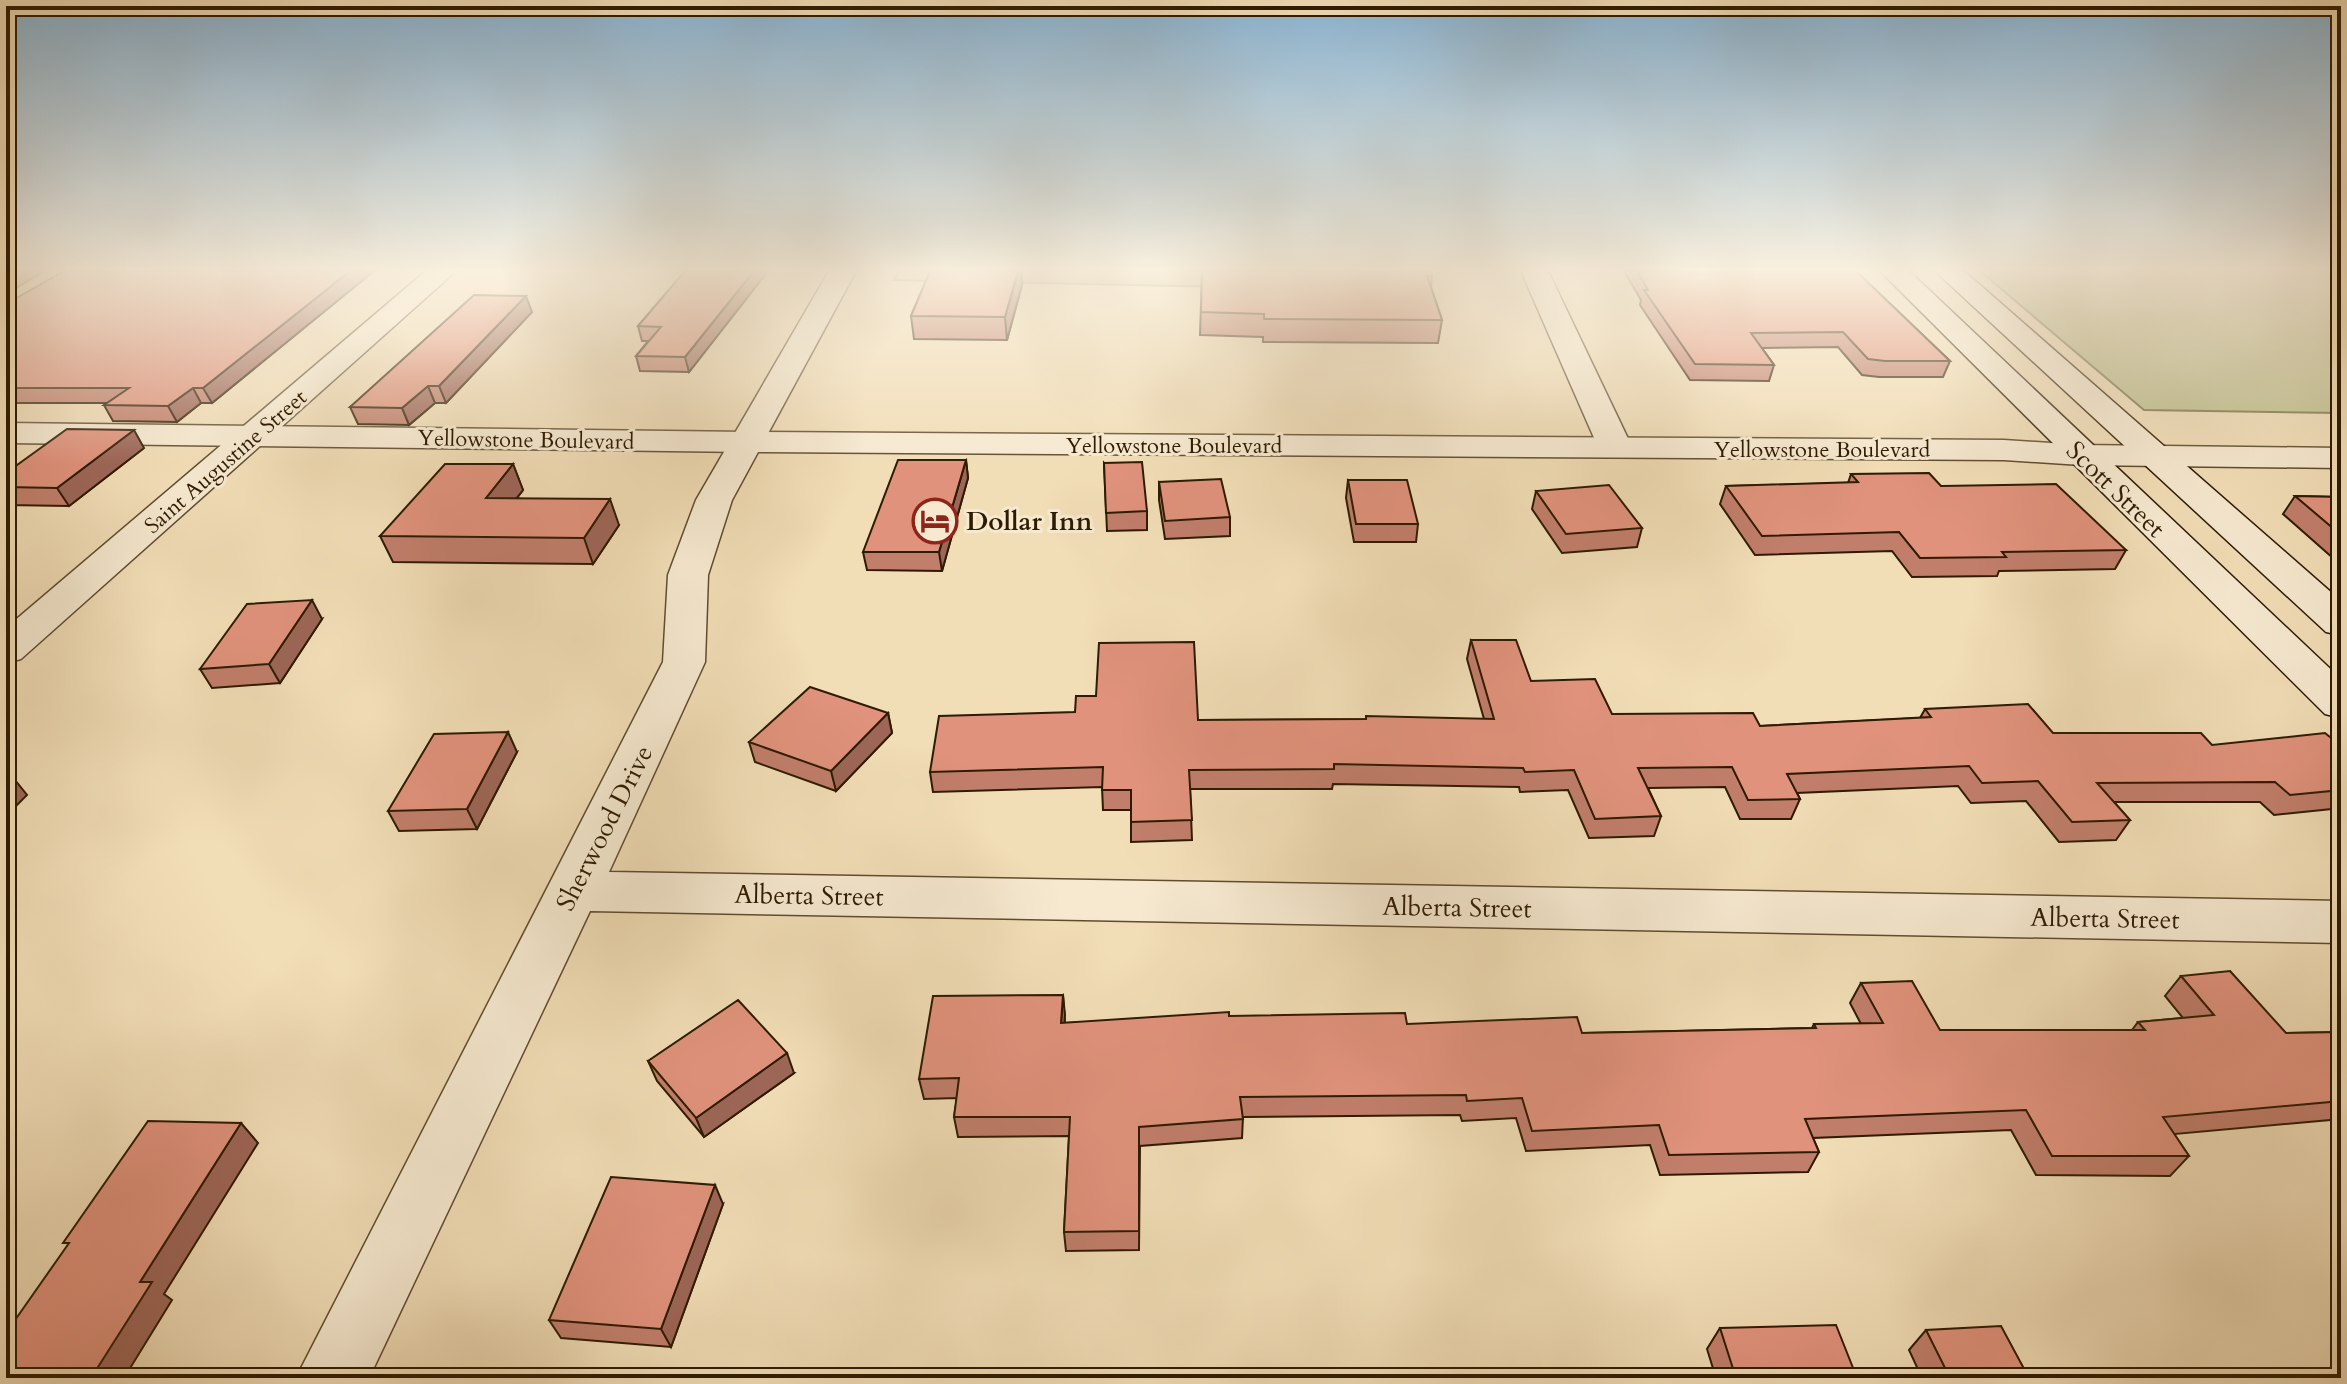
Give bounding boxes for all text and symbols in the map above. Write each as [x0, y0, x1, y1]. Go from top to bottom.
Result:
street label: Saint Augustine Street [138, 383, 313, 541]
street label: Yellowstone Boulevard [417, 423, 635, 457]
street label: Yellowstone Boulevard [1066, 431, 1283, 461]
street label: Scott Street [2059, 433, 2173, 545]
street label: Yellowstone Boulevard [1714, 435, 1931, 465]
hotel icon: Dollar Inn [911, 497, 959, 545]
place label: Dollar Inn [966, 504, 1093, 539]
street label: Sherwood Drive [548, 740, 661, 917]
street label: Alberta Street [734, 877, 884, 914]
street label: Alberta Street [1382, 889, 1532, 926]
street label: Alberta Street [2030, 900, 2180, 937]

